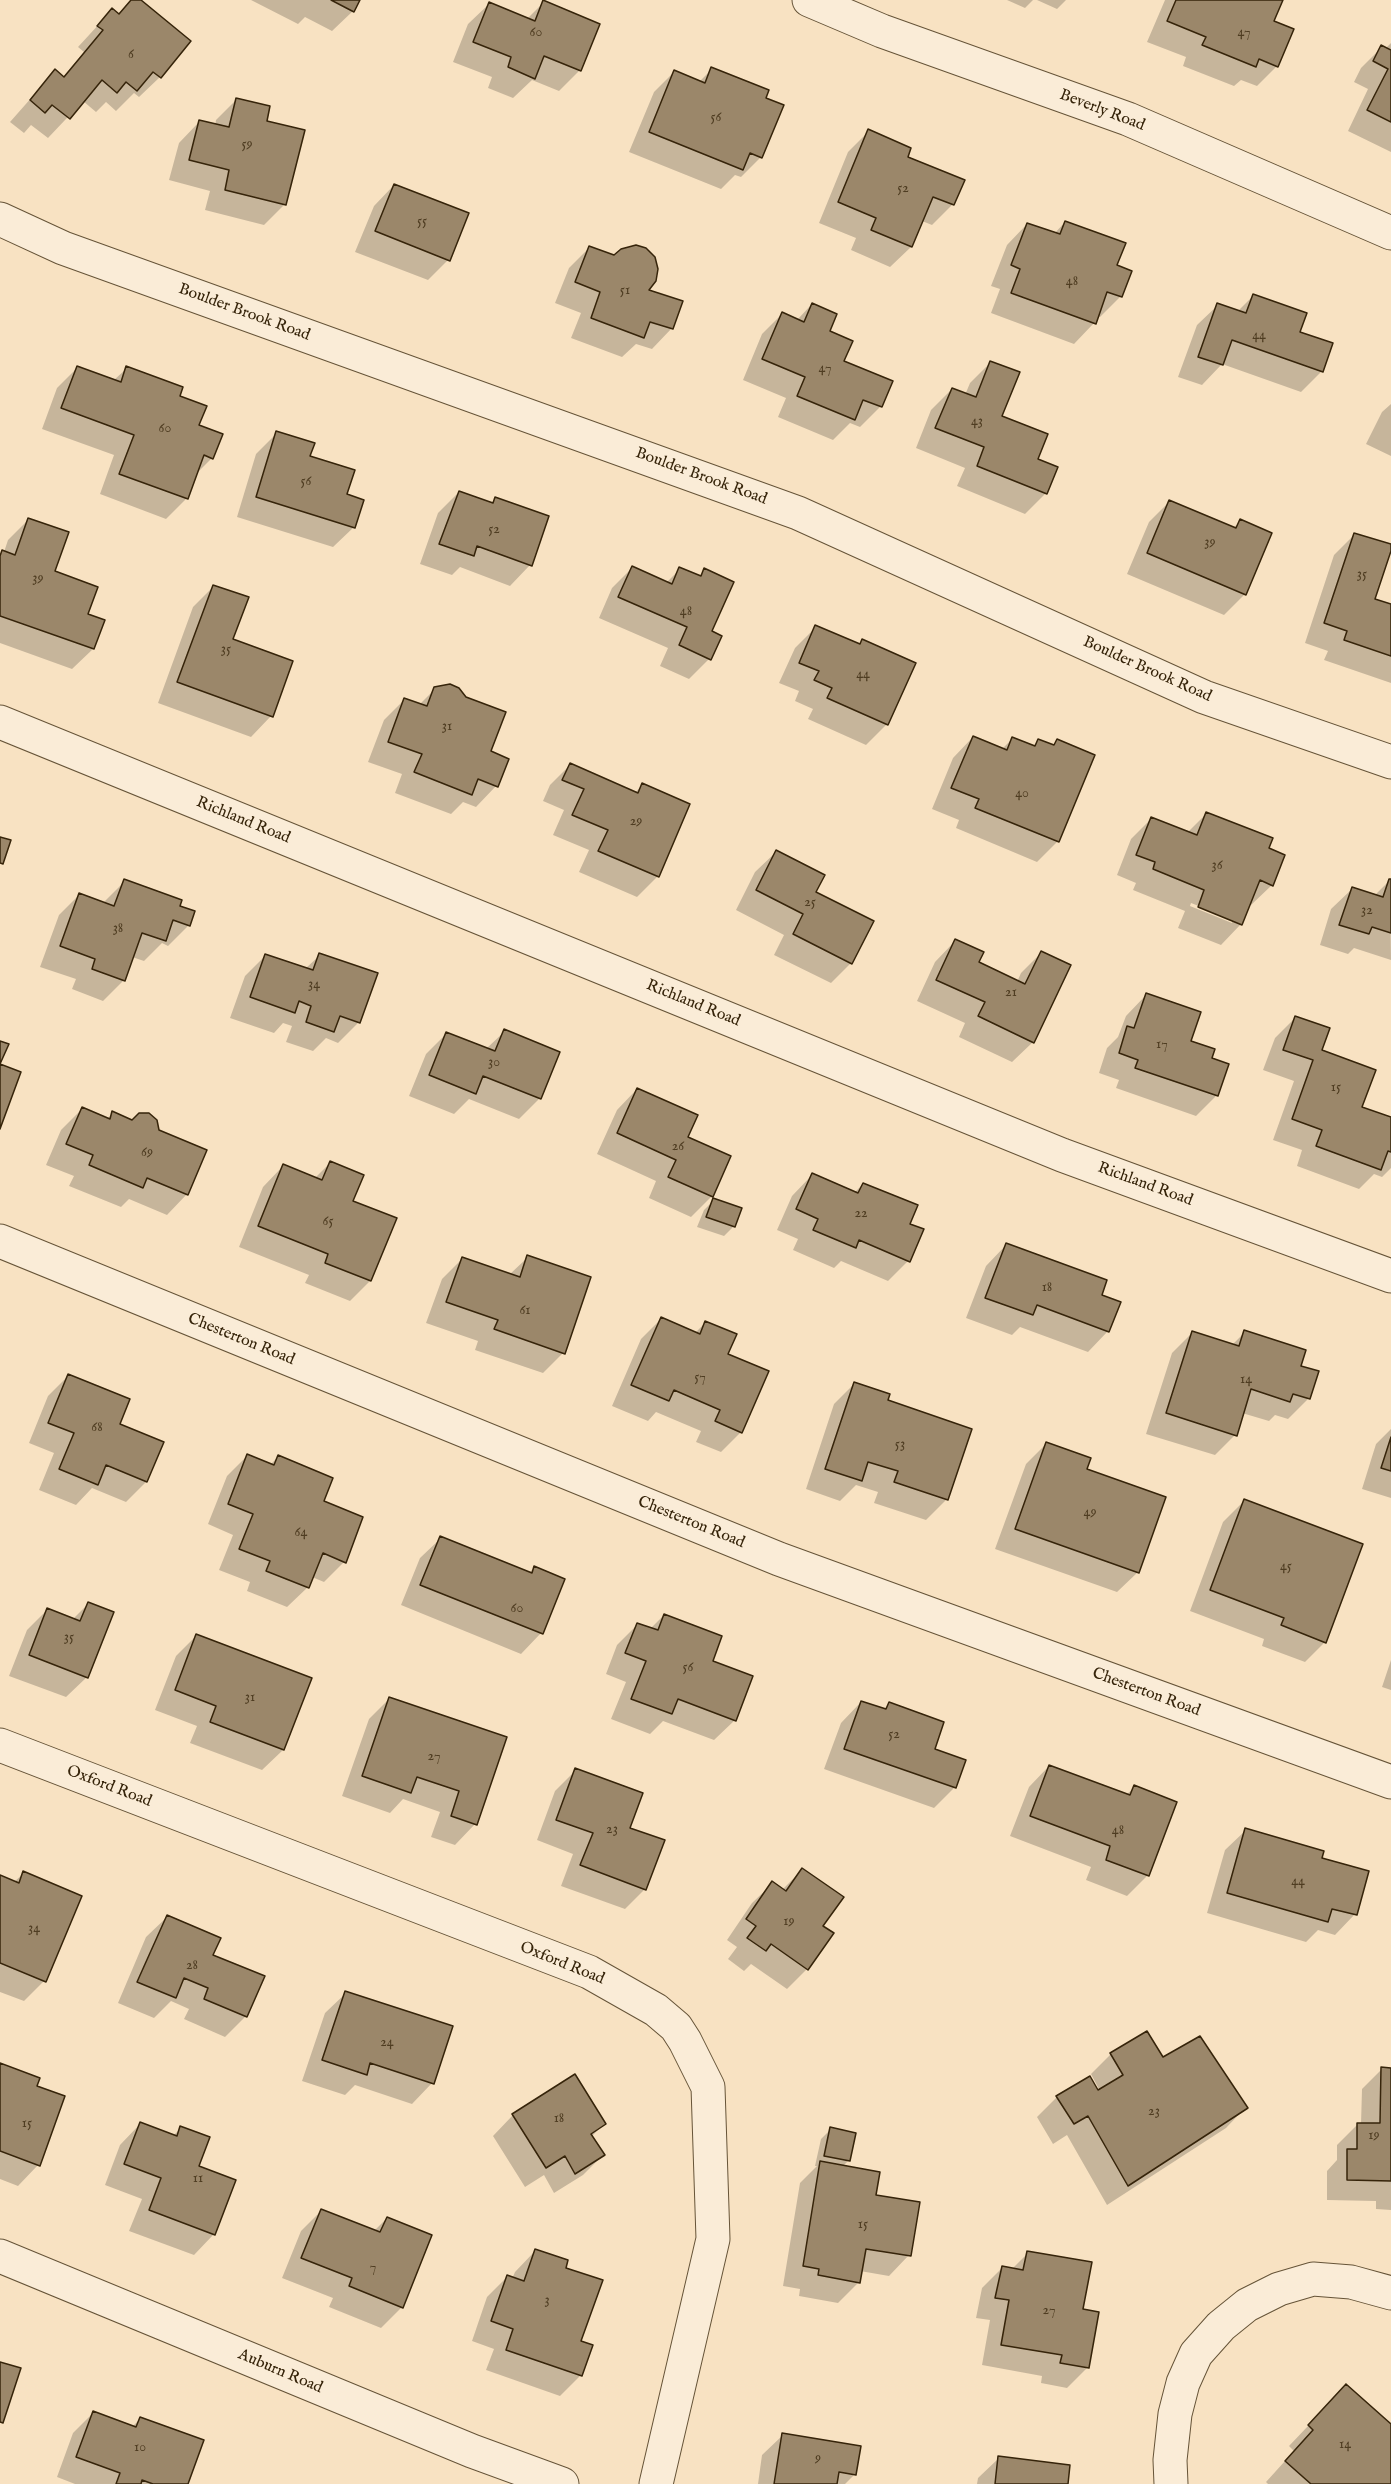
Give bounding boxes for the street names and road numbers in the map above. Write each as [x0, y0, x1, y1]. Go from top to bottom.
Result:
street label: Beverly Road [1057, 86, 1147, 136]
street label: Boulder Brook Road [175, 280, 313, 346]
street label: Boulder Brook Road [632, 444, 770, 510]
street label: Boulder Brook Road [1080, 633, 1214, 707]
street label: Richland Road [193, 793, 293, 849]
street label: Richland Road [643, 976, 743, 1032]
street label: Richland Road [1095, 1159, 1195, 1211]
street label: Chesterton Road [185, 1310, 297, 1370]
street label: Chesterton Road [635, 1493, 747, 1553]
street label: Chesterton Road [1089, 1665, 1203, 1721]
street label: Oxford Road [64, 1762, 154, 1812]
street label: Oxford Road [517, 1938, 607, 1990]
street label: Auburn Road [235, 2346, 325, 2398]

